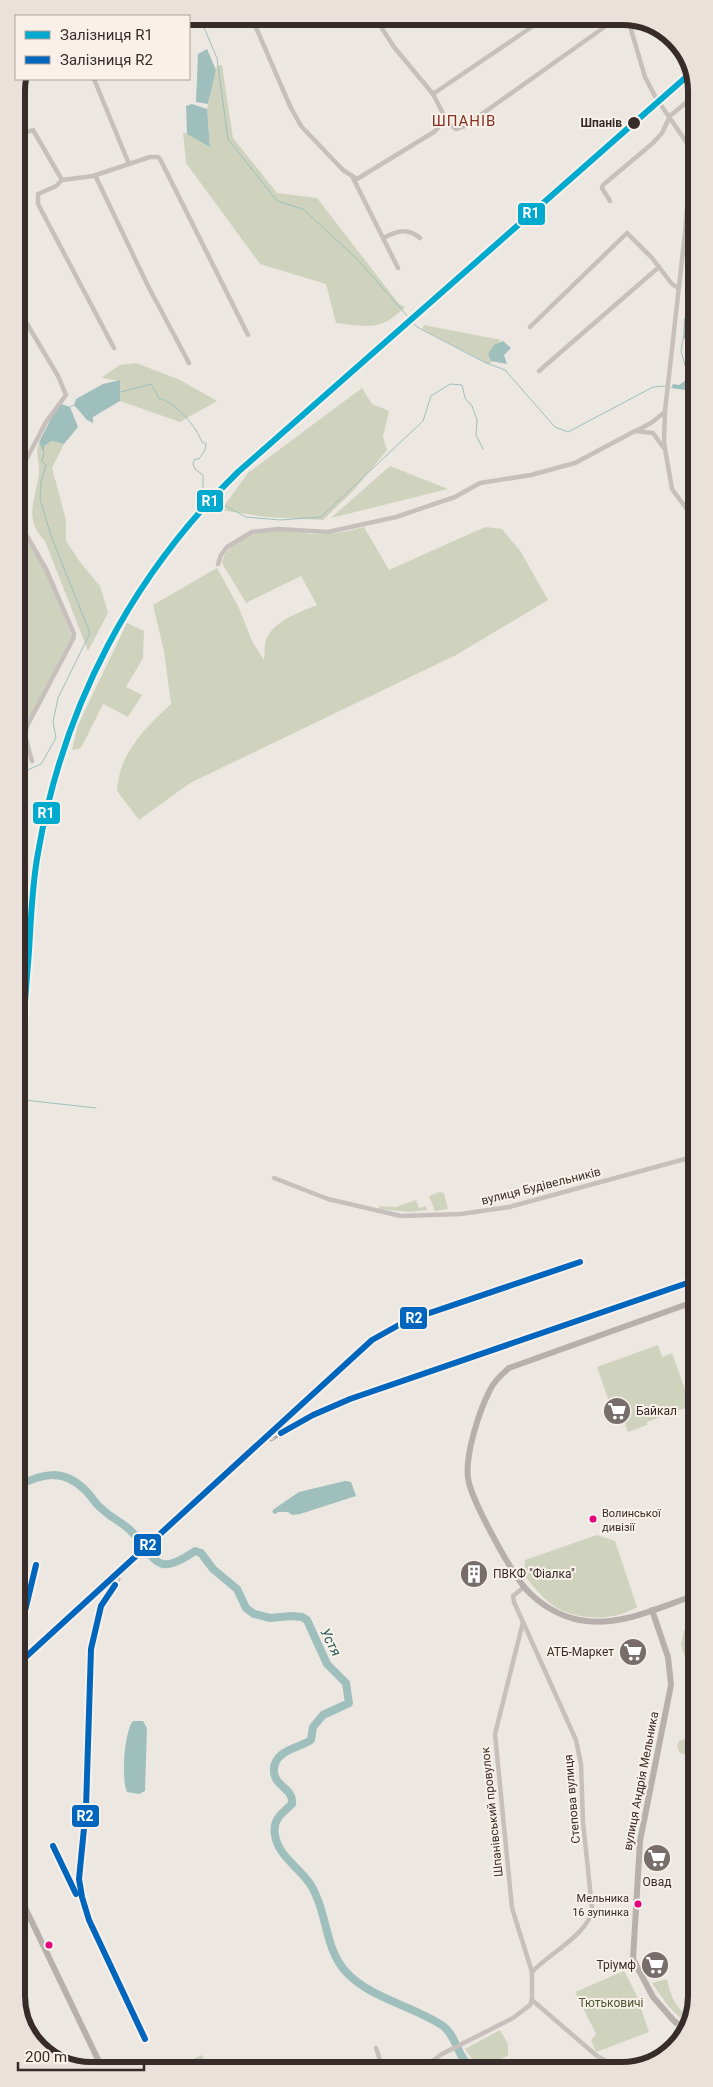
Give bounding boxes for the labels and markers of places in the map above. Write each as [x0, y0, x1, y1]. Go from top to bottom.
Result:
marker: Шпанів [626, 115, 642, 131]
place label: Шпанів [581, 116, 622, 130]
supermarket icon: Байкал [602, 1396, 632, 1426]
place label: Байкал [636, 1404, 677, 1418]
place label: Волинської дивізії [602, 1507, 662, 1534]
marker: Волинської дивізії [588, 1514, 598, 1524]
building icon: ПВКФ "Фіалка" [459, 1559, 489, 1589]
place label: ПВКФ "Фіалка" [493, 1567, 575, 1581]
supermarket icon: АТБ-Маркет [618, 1637, 648, 1667]
place label: АТБ-Маркет [547, 1645, 614, 1659]
supermarket icon: Овад [642, 1843, 672, 1873]
place label: Овад [643, 1875, 671, 1889]
place label: Мельника 16 зупинка [572, 1892, 629, 1919]
marker: Мельника 16 зупинка [633, 1899, 643, 1909]
unlabelled marker [44, 1940, 54, 1950]
supermarket icon: Тріумф [640, 1950, 670, 1980]
place label: Тріумф [597, 1958, 636, 1972]

